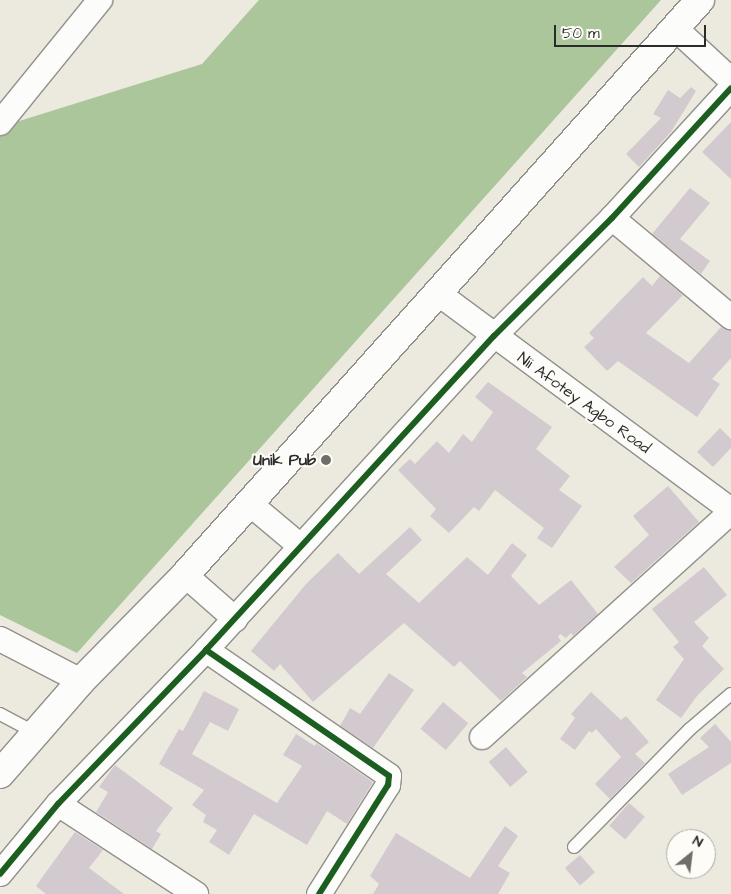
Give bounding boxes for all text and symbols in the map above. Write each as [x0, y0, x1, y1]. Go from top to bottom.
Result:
scale bar [556, 15, 708, 47]
text: 50 m [562, 23, 600, 44]
street label: Nii Afotey Agbo Road [514, 348, 654, 458]
place label: Unik Pub [253, 450, 316, 470]
marker: Unik Pub [320, 454, 332, 466]
north arrow [666, 829, 716, 879]
text: N [689, 831, 706, 853]

